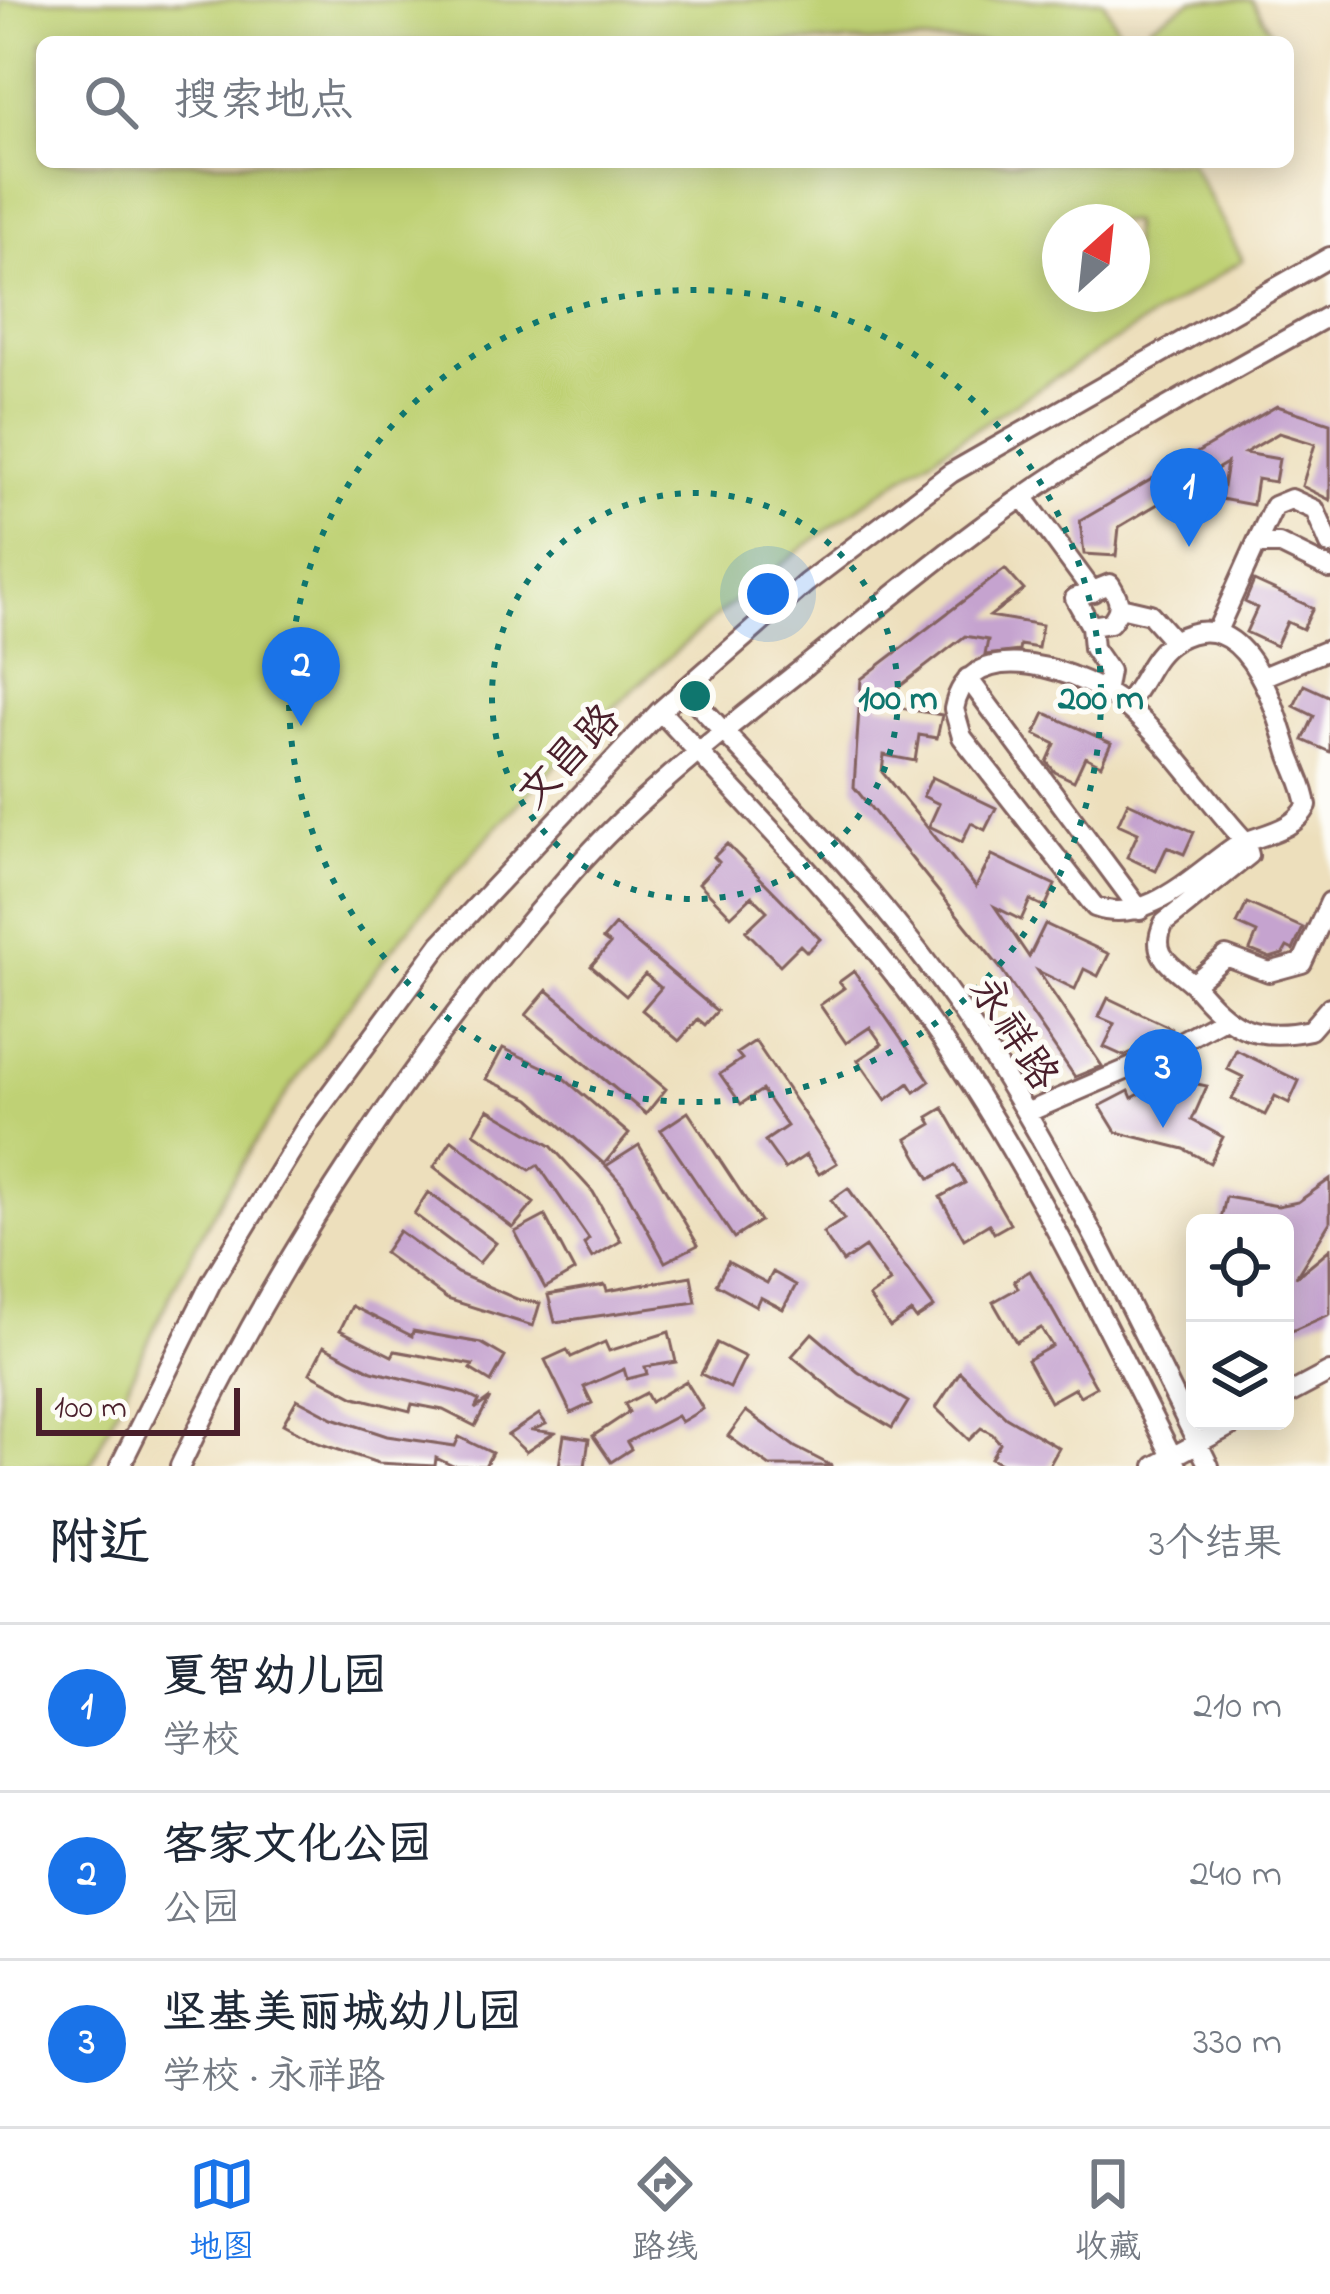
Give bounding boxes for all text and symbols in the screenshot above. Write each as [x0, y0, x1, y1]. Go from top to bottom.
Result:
search box [36, 36, 1294, 168]
icon: search [78, 69, 144, 135]
text: 搜索地点 [174, 70, 354, 136]
north arrow [1042, 204, 1150, 312]
pin: 1 [1150, 448, 1228, 547]
your location [738, 564, 798, 624]
pin: 2 [262, 627, 340, 726]
text: 100 m [858, 674, 938, 727]
text: 200 m [1057, 674, 1144, 727]
centre of rings [674, 675, 716, 717]
street label: 文昌路 [505, 692, 636, 825]
street label: 永祥路 [952, 965, 1072, 1104]
pin: 3 [1124, 1029, 1202, 1128]
map controls [1186, 1214, 1294, 1430]
button: locate [1186, 1214, 1294, 1322]
button: layers [1186, 1322, 1294, 1430]
scale bar [36, 1382, 240, 1435]
text: 100 m [54, 1385, 127, 1433]
text: 附近 [48, 1508, 150, 1583]
text: 3个结果 [1149, 1517, 1282, 1574]
text: 夏智幼儿园 [162, 1646, 387, 1712]
text: 1 [81, 1679, 93, 1736]
text: 210 m [1193, 1679, 1282, 1736]
text: 学校 [162, 1714, 240, 1771]
text: 客家文化公园 [162, 1814, 432, 1880]
text: 2 [77, 1847, 97, 1904]
text: 240 m [1190, 1847, 1282, 1904]
text: 公园 [162, 1882, 240, 1939]
text: 坚基美丽城幼儿园 [162, 1982, 522, 2048]
text: 3 [79, 2015, 95, 2072]
text: 330 m [1193, 2015, 1282, 2072]
text: 学校 · 永祥路 [162, 2050, 385, 2107]
tab: 地图 [189, 2151, 255, 2273]
tab: 路线 [632, 2151, 698, 2273]
tab: 收藏 [1075, 2151, 1141, 2273]

